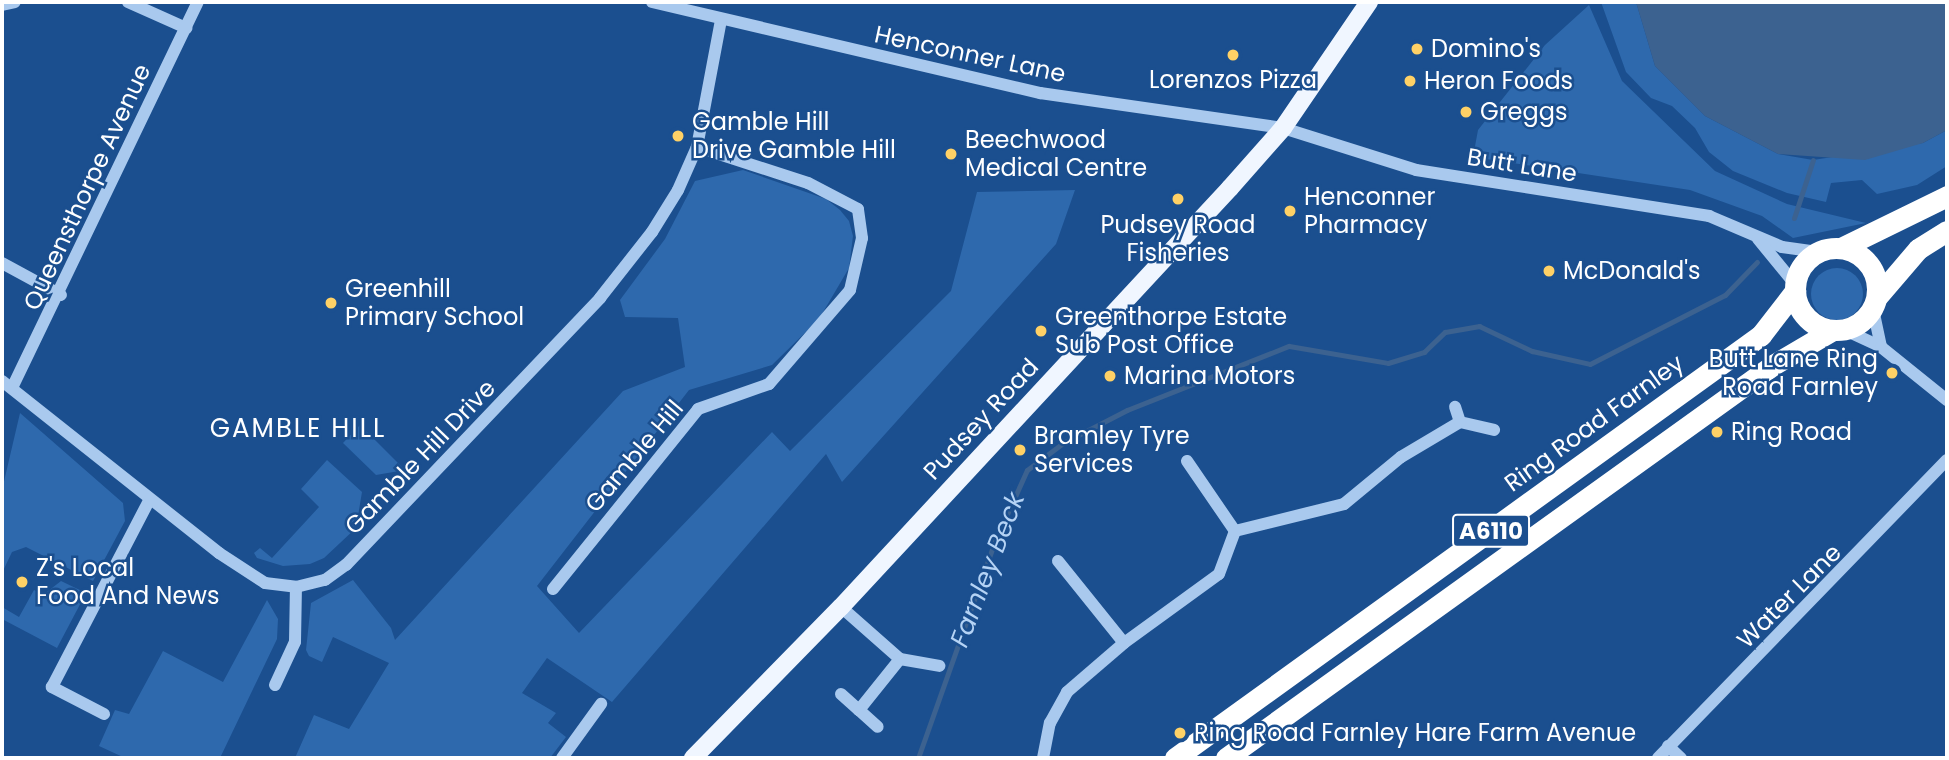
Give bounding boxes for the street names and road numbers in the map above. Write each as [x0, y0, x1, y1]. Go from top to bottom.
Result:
street label: Henconner Lane [872, 20, 1068, 88]
street label: Queensthorpe Avenue [17, 59, 157, 315]
street label: Butt Lane [1465, 142, 1579, 188]
street label: Ring Road Farnley [1499, 348, 1689, 498]
street label: Pudsey Road [918, 352, 1044, 486]
street label: Gamble Hill Drive [339, 374, 501, 540]
street label: Gamble Hill [579, 394, 689, 518]
road number: A6110 [1451, 512, 1531, 551]
street label: Water Lane [1731, 538, 1847, 654]

